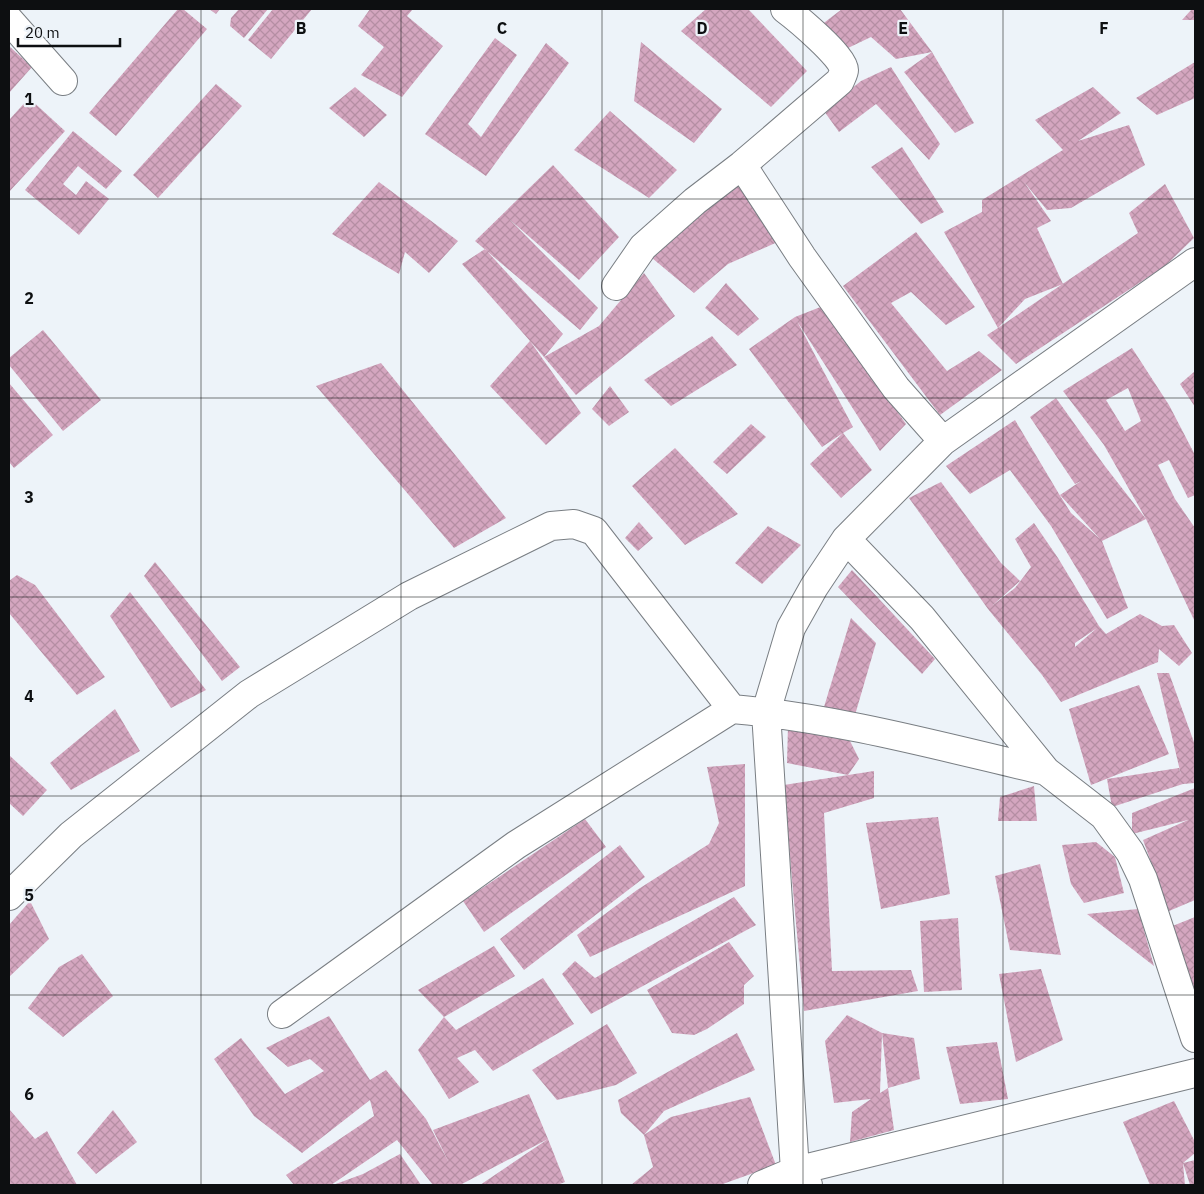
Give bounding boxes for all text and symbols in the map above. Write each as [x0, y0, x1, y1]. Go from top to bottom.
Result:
scale bar [18, 15, 120, 47]
text: B [296, 18, 307, 38]
text: C [497, 18, 507, 38]
text: D [696, 18, 708, 38]
text: E [898, 18, 908, 38]
text: F [1099, 18, 1109, 38]
text: 20 m [25, 23, 60, 42]
text: 1 [24, 89, 34, 109]
text: 2 [24, 288, 34, 308]
text: 3 [24, 487, 34, 507]
text: 4 [24, 686, 34, 706]
text: 5 [24, 885, 34, 905]
text: 6 [24, 1084, 34, 1104]

